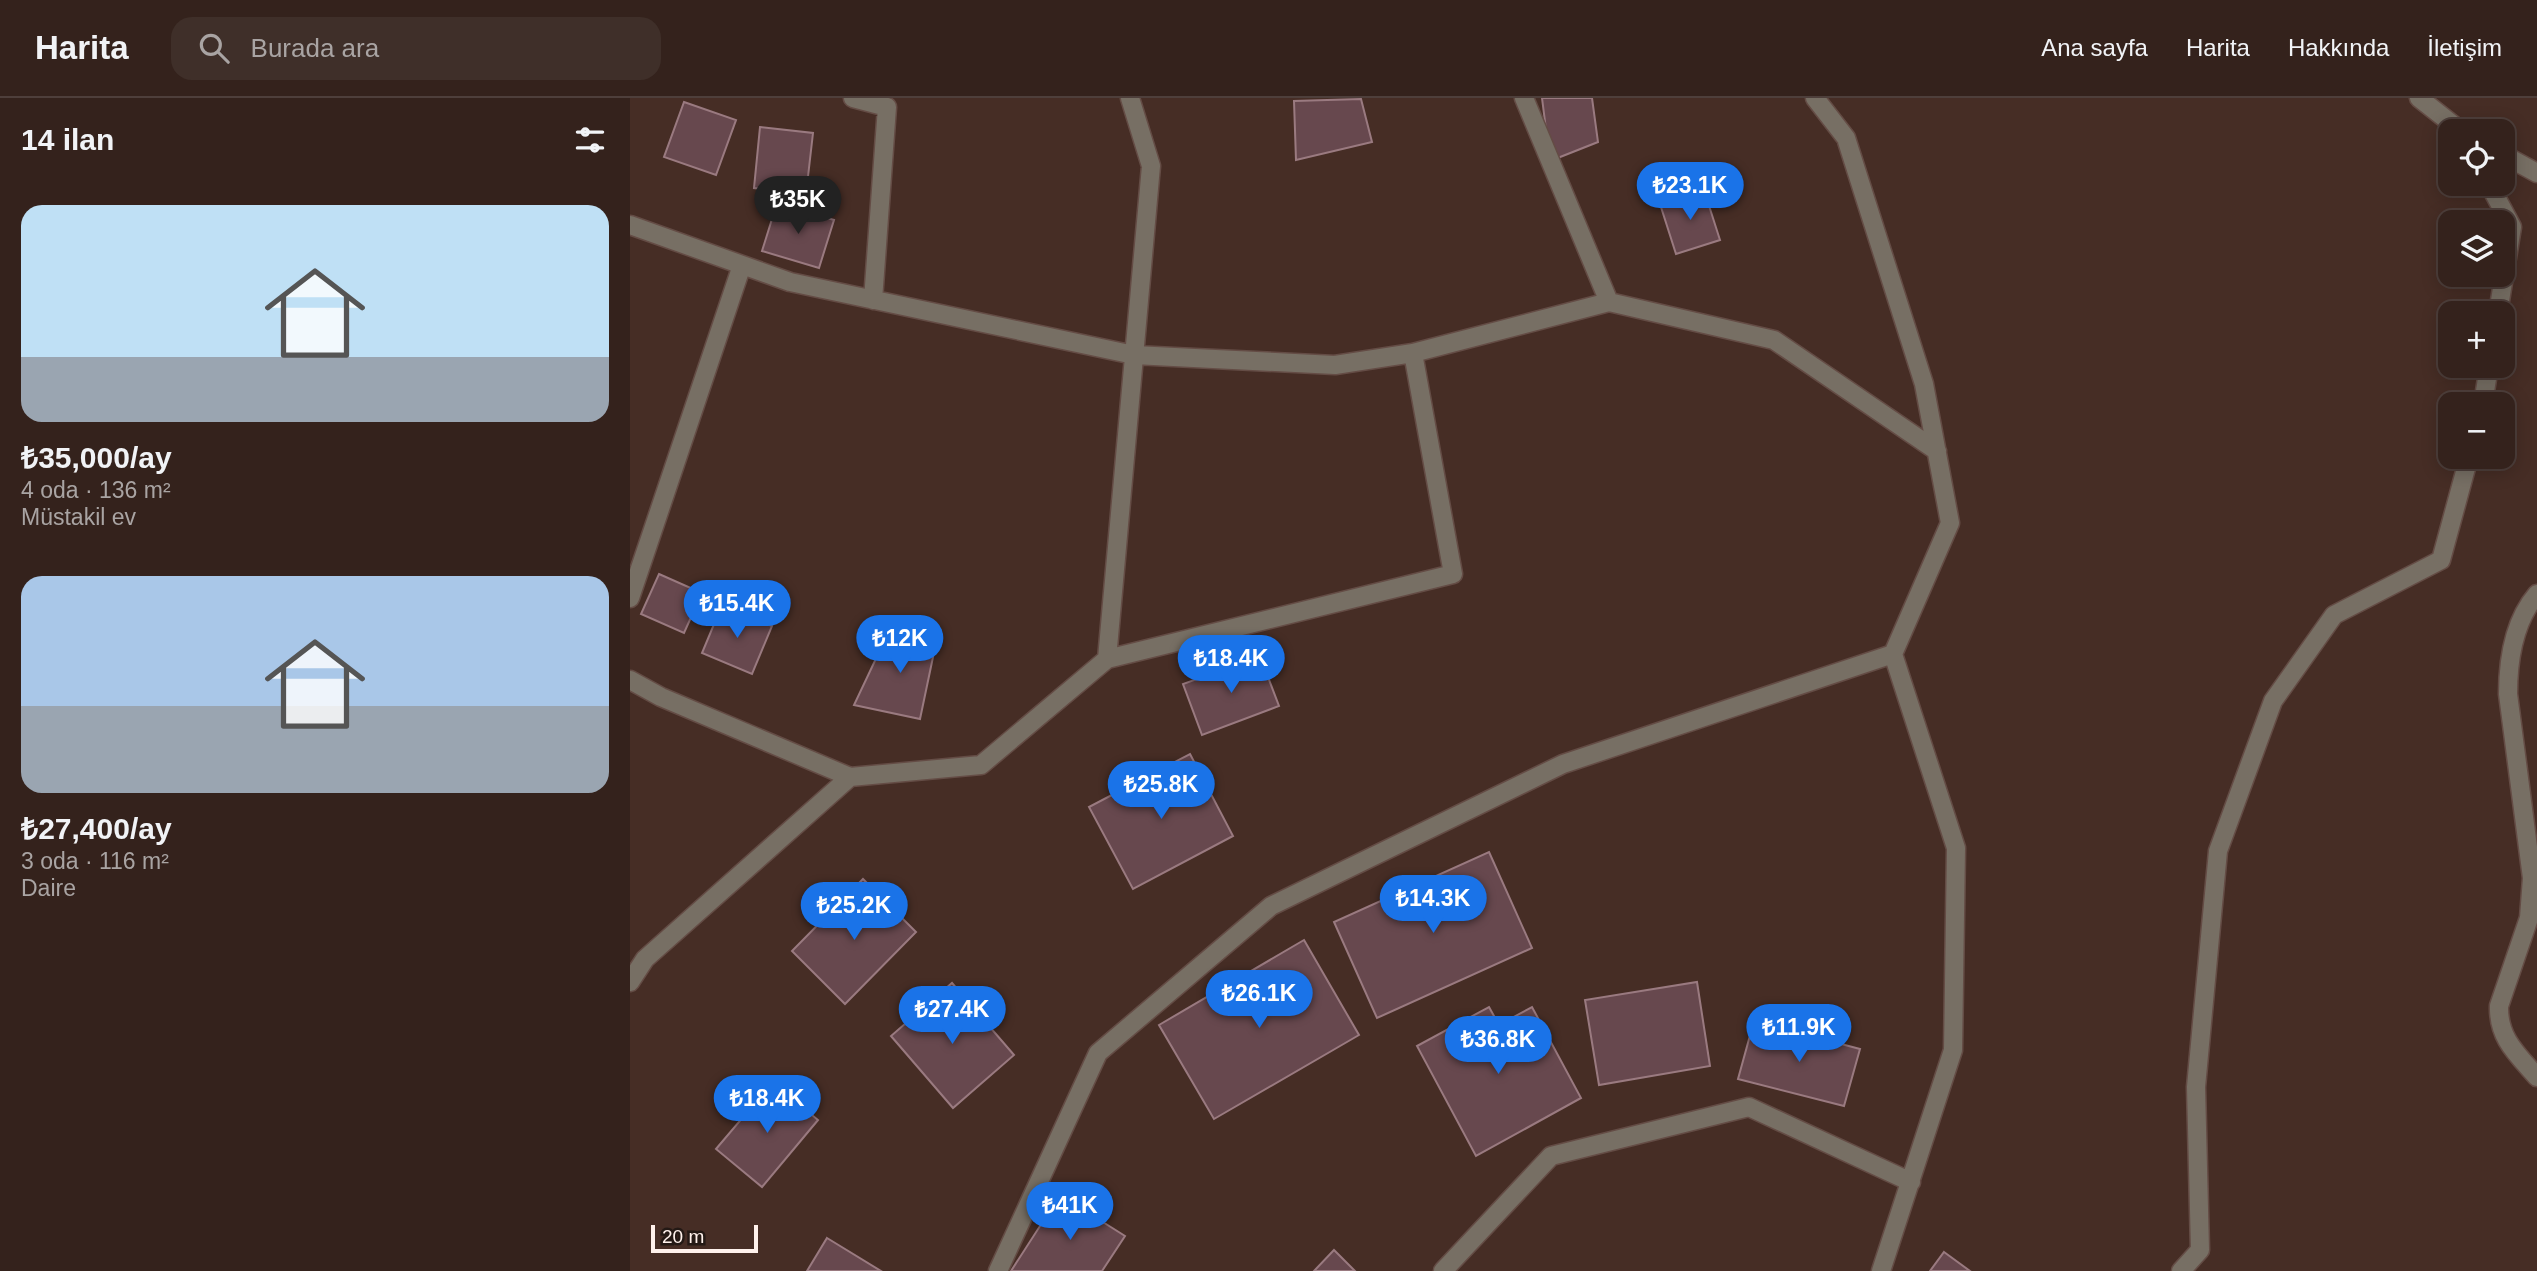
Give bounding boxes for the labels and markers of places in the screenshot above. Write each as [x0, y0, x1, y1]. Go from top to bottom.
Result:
pin: ₺23.1K [1633, 162, 1747, 222]
pin: ₺35K [757, 176, 839, 236]
pin: ₺15.4K [680, 580, 794, 640]
pin: ₺12K [859, 616, 941, 675]
pin: ₺18.4K [1174, 636, 1288, 695]
pin: ₺25.8K [1104, 762, 1218, 821]
pin: ₺14.3K [1376, 876, 1490, 935]
pin: ₺25.2K [797, 882, 911, 942]
pin: ₺26.1K [1202, 970, 1316, 1030]
pin: ₺27.4K [895, 986, 1009, 1046]
pin: ₺11.9K [1742, 1004, 1856, 1064]
pin: ₺36.8K [1441, 1016, 1555, 1076]
pin: ₺18.4K [710, 1076, 824, 1135]
pin: ₺41K [1029, 1182, 1111, 1242]

